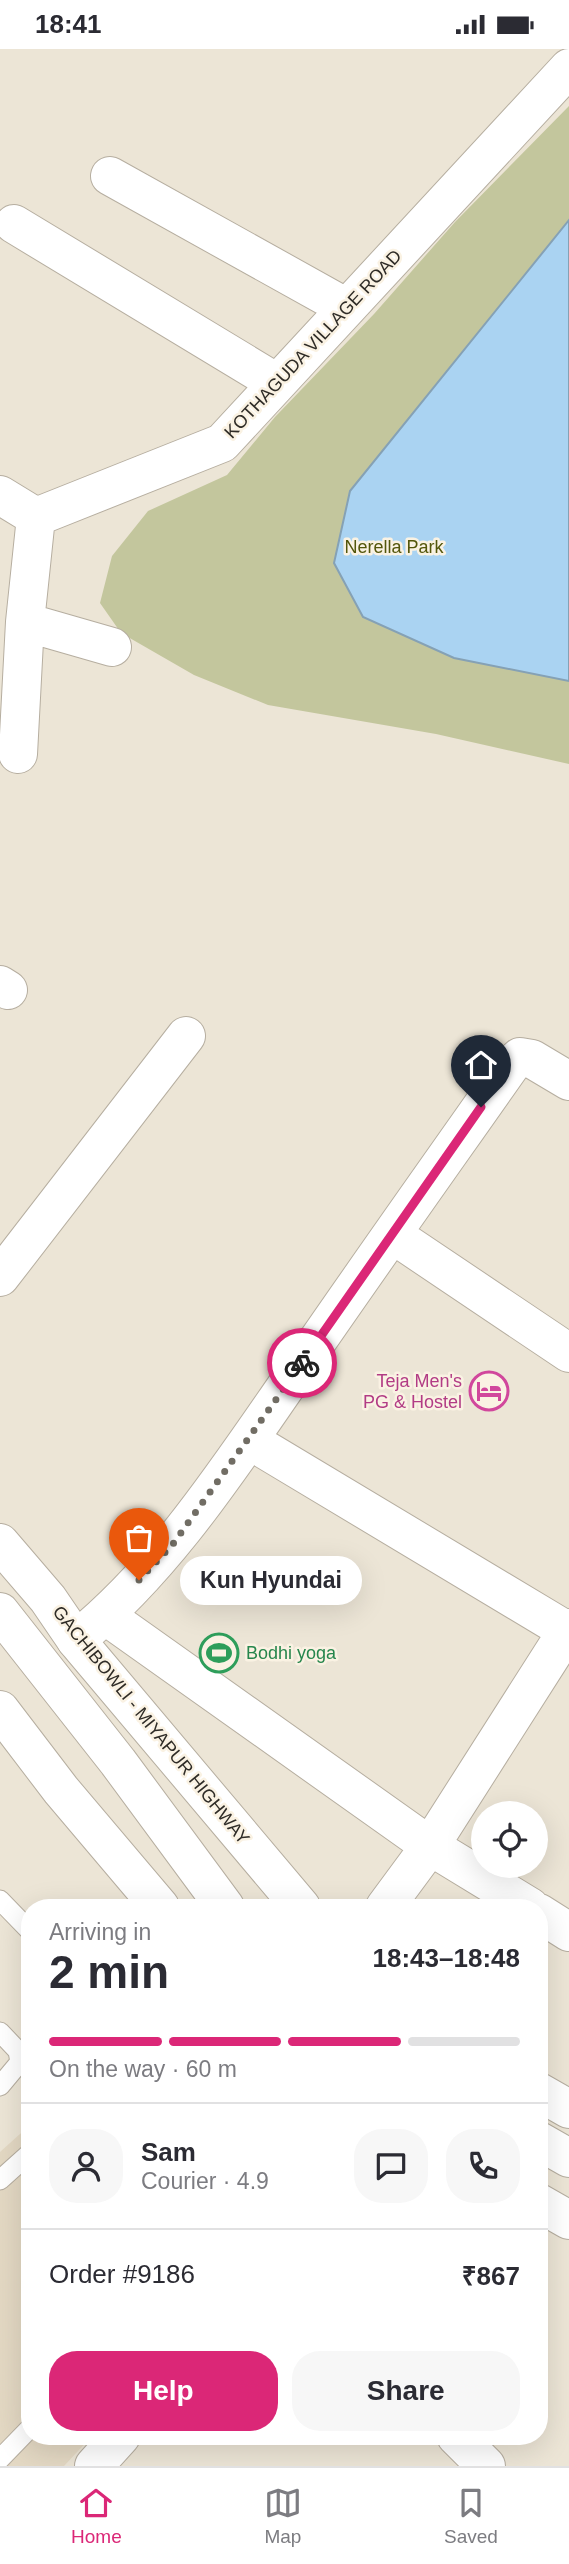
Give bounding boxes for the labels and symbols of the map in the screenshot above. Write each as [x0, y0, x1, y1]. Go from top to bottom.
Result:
street label: KOTHAGUDA VILLAGE ROAD [220, 246, 406, 442]
park label: Nerella Park [344, 537, 445, 557]
pin [451, 1035, 511, 1107]
courier [267, 1328, 337, 1398]
hotel icon: Teja Men's PG & Hostel [468, 1370, 510, 1412]
place label: Teja Men's PG & Hostel [363, 1371, 462, 1412]
pin [109, 1508, 169, 1580]
callout: Kun Hyundai [181, 1555, 363, 1605]
street label: GACHIBOWLI - MIYAPUR HIGHWAY [49, 1602, 253, 1848]
sports icon: Bodhi yoga [198, 1632, 240, 1674]
place label: Bodhi yoga [246, 1643, 337, 1663]

